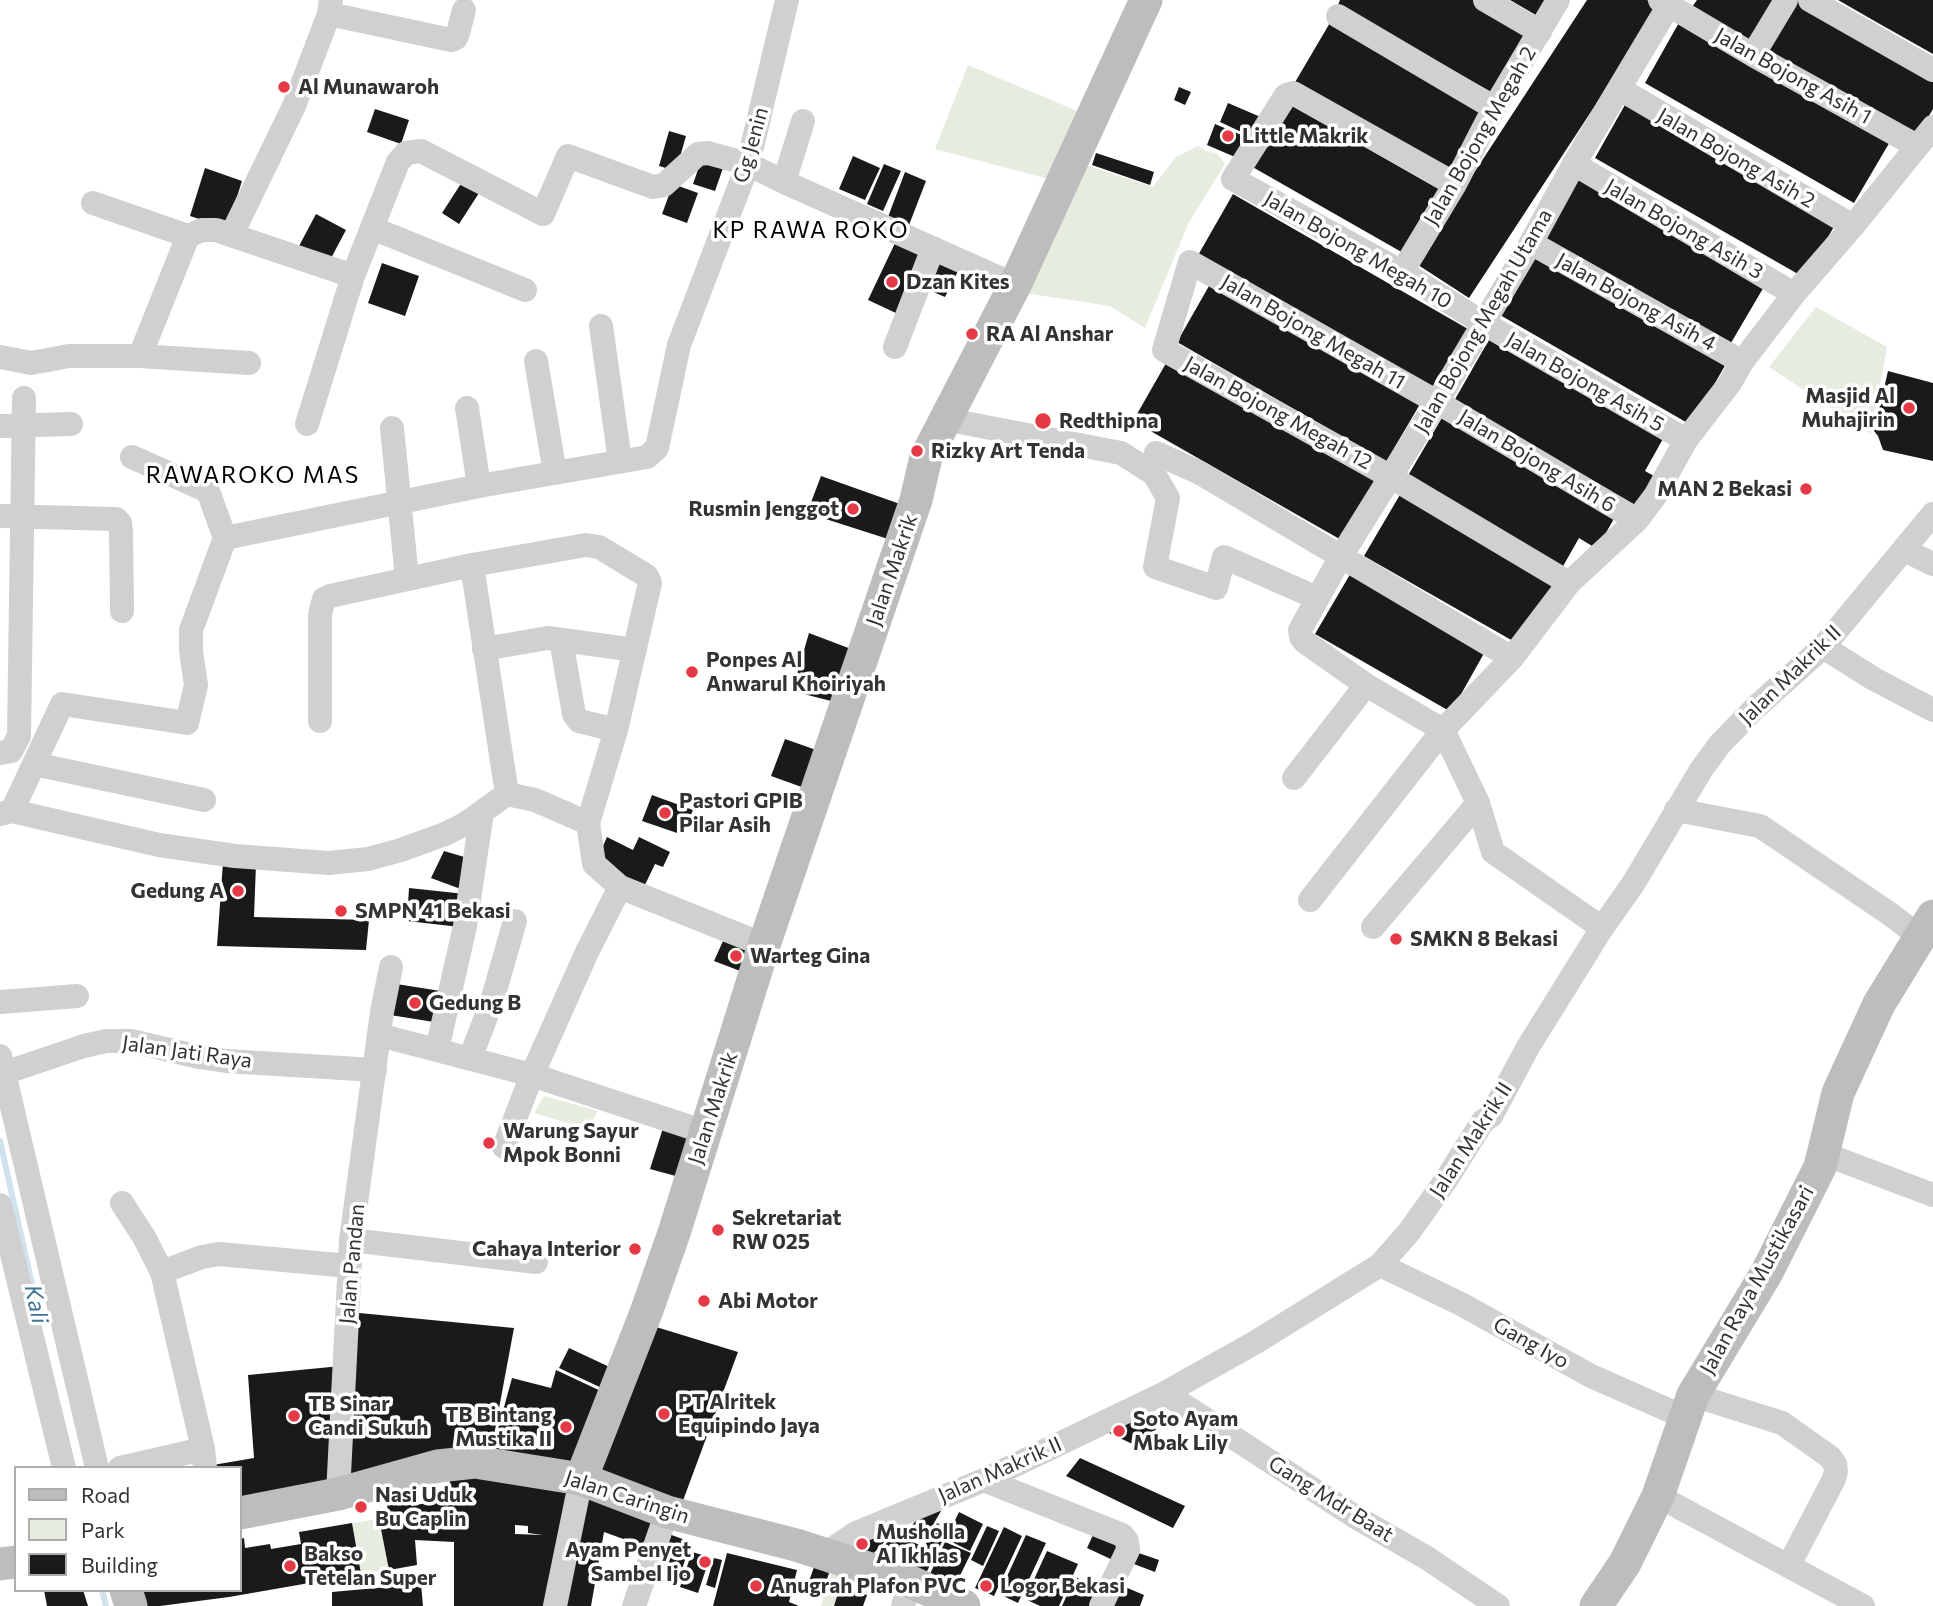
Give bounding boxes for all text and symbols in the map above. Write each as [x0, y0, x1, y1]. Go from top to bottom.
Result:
street label: Jalan Bojong Asih 1 [1710, 22, 1876, 130]
street label: Jalan Bojong Megah 2 [1419, 42, 1541, 230]
place label: Al Munawaroh [298, 74, 439, 100]
marker: Al Munawaroh [276, 79, 292, 95]
street label: Jalan Bojong Asih 2 [1653, 103, 1819, 213]
street label: Gg Jenin [728, 104, 774, 186]
place label: Little Makrik [1242, 123, 1368, 149]
marker: Little Makrik [1220, 128, 1236, 144]
street label: Jalan Bojong Asih 3 [1600, 173, 1768, 285]
street label: Jalan Bojong Megah 10 [1259, 186, 1457, 314]
street label: Jalan Bojong Megah Utama [1408, 204, 1558, 438]
district label: KP RAWA ROKO [714, 216, 908, 244]
street label: Jalan Bojong Asih 4 [1552, 248, 1720, 356]
place label: Dzan Kites [906, 269, 1010, 295]
street label: Jalan Bojong Megah 11 [1217, 269, 1409, 395]
marker: Dzan Kites [884, 274, 900, 290]
place label: RA Al Anshar [986, 321, 1113, 347]
marker: RA Al Anshar [964, 326, 980, 342]
street label: Jalan Bojong Asih 5 [1501, 326, 1669, 438]
street label: Jalan Bojong Megah 12 [1180, 351, 1376, 475]
place label: Masjid Al Muhajirin [1801, 383, 1895, 433]
marker: Masjid Al Muhajirin [1901, 400, 1917, 416]
street label: Jalan Bojong Asih 6 [1454, 404, 1620, 518]
place label: Redthipna [1059, 408, 1159, 434]
marker: Redthipna [1033, 411, 1053, 431]
place label: Rizky Art Tenda [931, 438, 1085, 464]
marker: Rizky Art Tenda [909, 443, 925, 459]
district label: RAWAROKO MAS [147, 461, 359, 489]
place label: MAN 2 Bekasi [1657, 476, 1792, 502]
marker: MAN 2 Bekasi [1798, 481, 1814, 497]
place label: Rusmin Jenggot [689, 496, 839, 522]
marker: Rusmin Jenggot [845, 501, 861, 517]
street label: Jalan Makrik [861, 511, 923, 629]
street label: Jalan Makrik II [1734, 620, 1846, 730]
place label: Ponpes Al Anwarul Khoiriyah [706, 647, 886, 697]
marker: Ponpes Al Anwarul Khoiriyah [684, 664, 700, 680]
place label: Pastori GPIB Pilar Asih [679, 788, 803, 838]
marker: Pastori GPIB Pilar Asih [657, 805, 673, 821]
place label: Gedung A [131, 878, 224, 904]
marker: Gedung A [230, 883, 246, 899]
place label: SMPN 41 Bekasi [355, 898, 511, 924]
marker: SMPN 41 Bekasi [333, 903, 349, 919]
place label: SMKN 8 Bekasi [1410, 926, 1558, 952]
marker: SMKN 8 Bekasi [1388, 931, 1404, 947]
place label: Warteg Gina [750, 943, 870, 969]
marker: Warteg Gina [728, 948, 744, 964]
place label: Gedung B [429, 990, 521, 1016]
marker: Gedung B [407, 995, 423, 1011]
street label: Jalan Jati Raya [120, 1030, 254, 1074]
street label: Jalan Makrik [683, 1049, 743, 1167]
street label: Jalan Makrik II [1424, 1078, 1518, 1202]
place label: Warung Sayur Mpok Bonni [503, 1118, 639, 1168]
marker: Warung Sayur Mpok Bonni [481, 1135, 497, 1151]
street label: Jalan Raya Mustikasari [1695, 1181, 1819, 1379]
street label: Jalan Pandan [334, 1203, 370, 1325]
place label: Sekretariat RW 025 [732, 1205, 841, 1255]
marker: Sekretariat RW 025 [710, 1222, 726, 1238]
place label: Cahaya Interior [472, 1236, 621, 1262]
marker: Cahaya Interior [627, 1241, 643, 1257]
water label: Kali [18, 1282, 54, 1326]
place label: Abi Motor [718, 1288, 818, 1314]
marker: Abi Motor [696, 1293, 712, 1309]
street label: Gang Iyo [1489, 1312, 1573, 1374]
place label: PT Alritek Equipindo Jaya [678, 1389, 820, 1439]
place label: TB Sinar Candi Sukuh [308, 1391, 428, 1441]
place label: TB Bintang Mustika II [445, 1402, 552, 1452]
marker: PT Alritek Equipindo Jaya [656, 1406, 672, 1422]
place label: Soto Ayam Mbak Lily [1133, 1406, 1238, 1456]
marker: TB Sinar Candi Sukuh [286, 1408, 302, 1424]
marker: TB Bintang Mustika II [558, 1419, 574, 1435]
marker: Soto Ayam Mbak Lily [1111, 1423, 1127, 1439]
street label: Jalan Makrik II [934, 1432, 1066, 1508]
street label: Gang Mdr Baat [1264, 1451, 1398, 1547]
street label: Jalan Caringin [562, 1465, 692, 1529]
legend [14, 1466, 242, 1592]
text: Road [81, 1482, 130, 1507]
place label: Nasi Uduk Bu Caplin [375, 1482, 473, 1532]
marker: Nasi Uduk Bu Caplin [353, 1499, 369, 1515]
text: Park [81, 1517, 125, 1542]
place label: Musholla Al Ikhlas [876, 1519, 965, 1569]
marker: Musholla Al Ikhlas [854, 1536, 870, 1552]
place label: Ayam Penyet Sambel Ijo [565, 1537, 691, 1587]
place label: Bakso Tetelan Super [304, 1541, 437, 1591]
text: Building [81, 1552, 158, 1577]
marker: Ayam Penyet Sambel Ijo [697, 1554, 713, 1570]
marker: Bakso Tetelan Super [282, 1558, 298, 1574]
place label: Anugrah Plafon PVC [770, 1573, 966, 1599]
place label: Logor Bekasi [1000, 1573, 1125, 1599]
marker: Anugrah Plafon PVC [748, 1578, 764, 1594]
marker: Logor Bekasi [978, 1578, 994, 1594]

